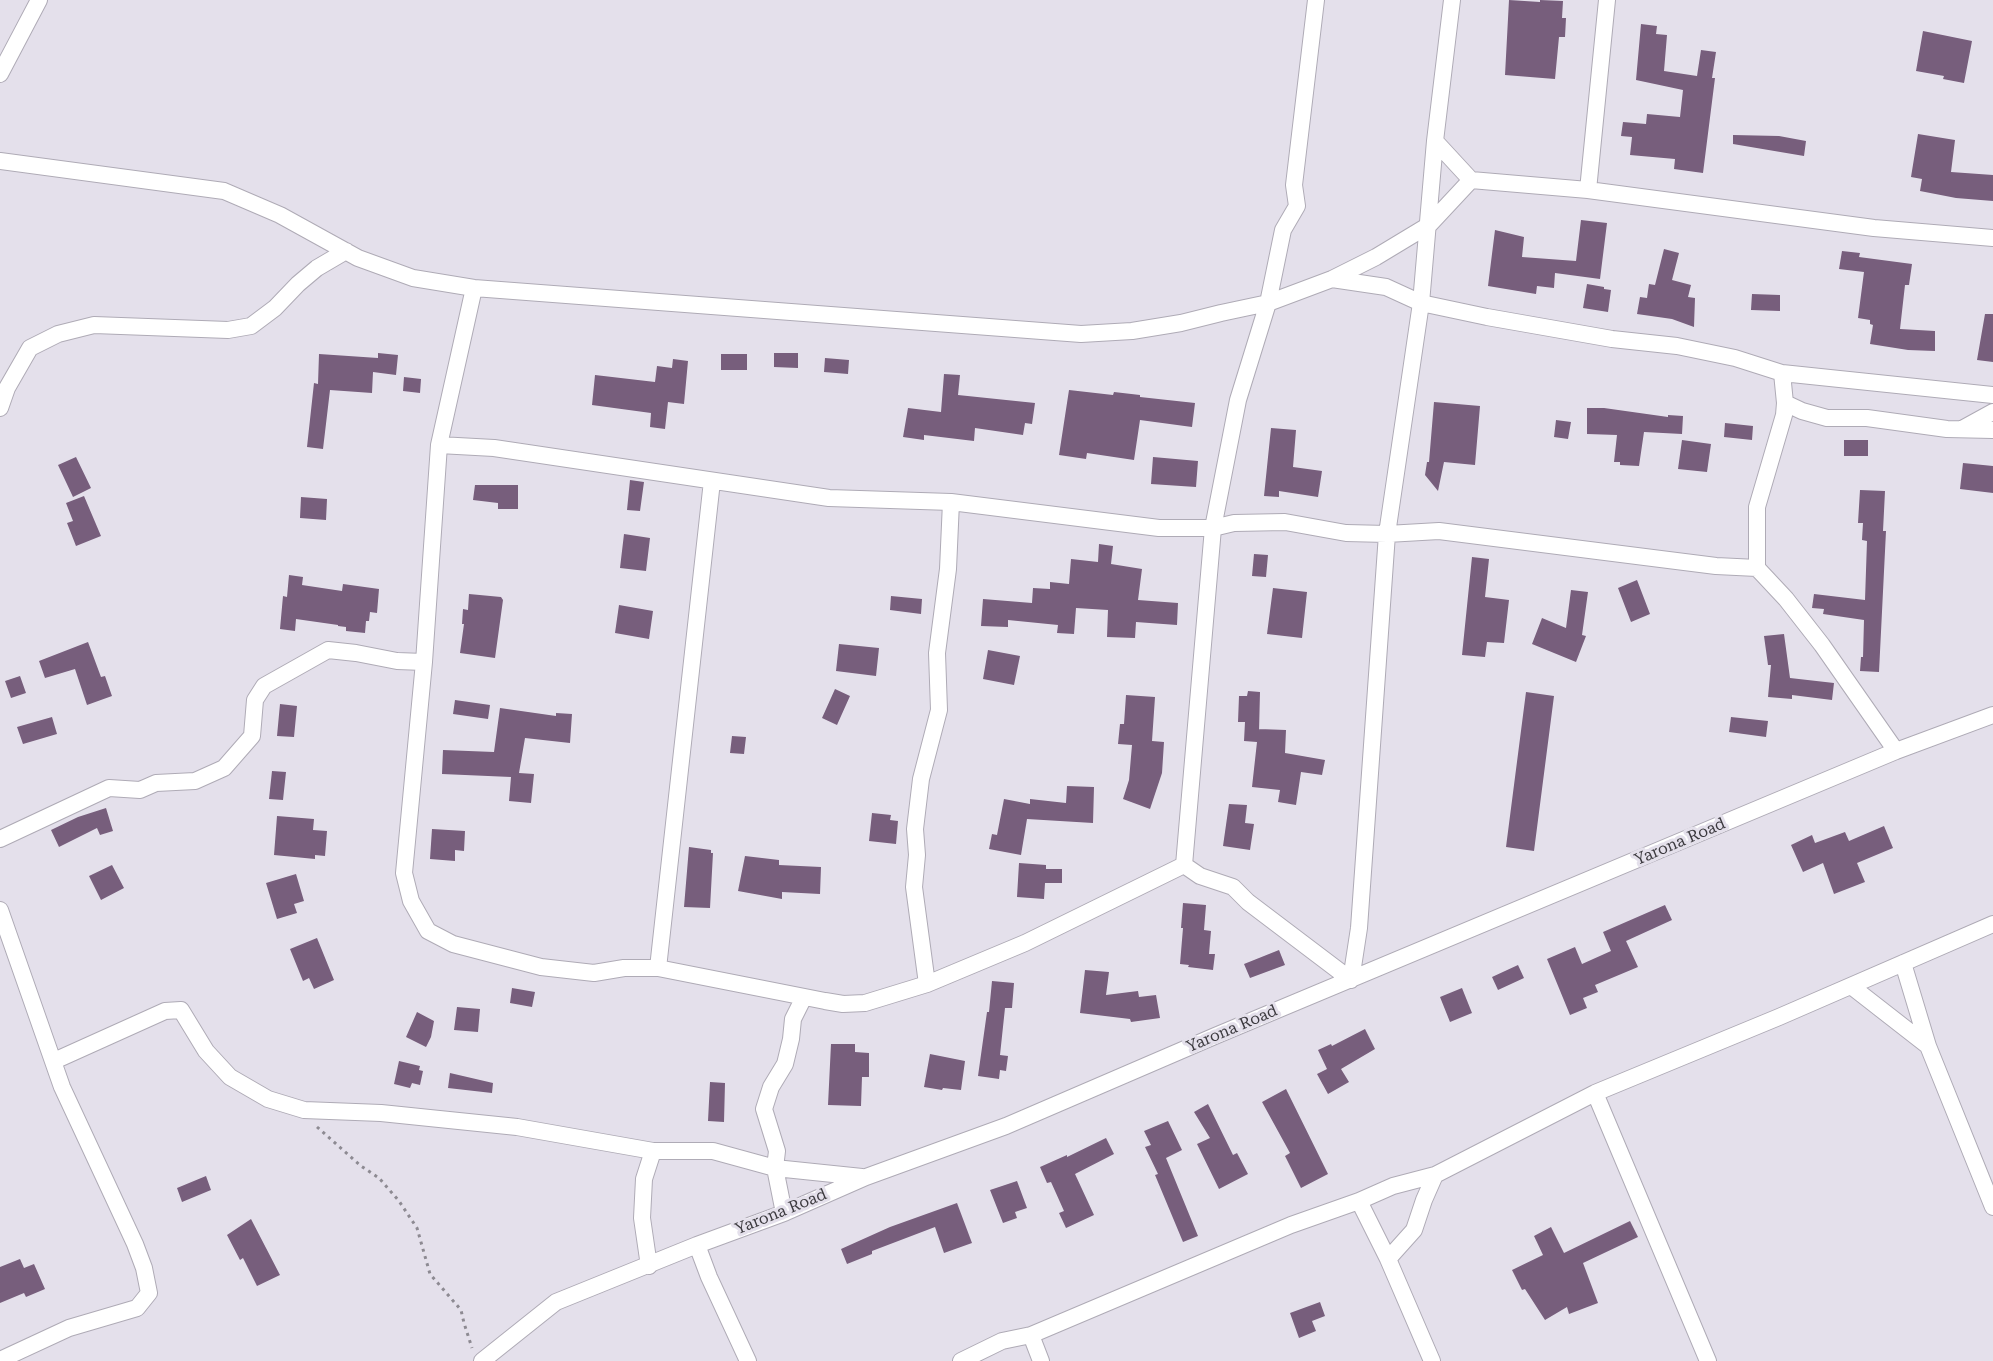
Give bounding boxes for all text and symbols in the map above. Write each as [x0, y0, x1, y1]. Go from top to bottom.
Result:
street label: Yarona Road [1632, 814, 1728, 870]
street label: Yarona Road [1184, 1001, 1280, 1057]
street label: Yarona Road [732, 1185, 830, 1239]

